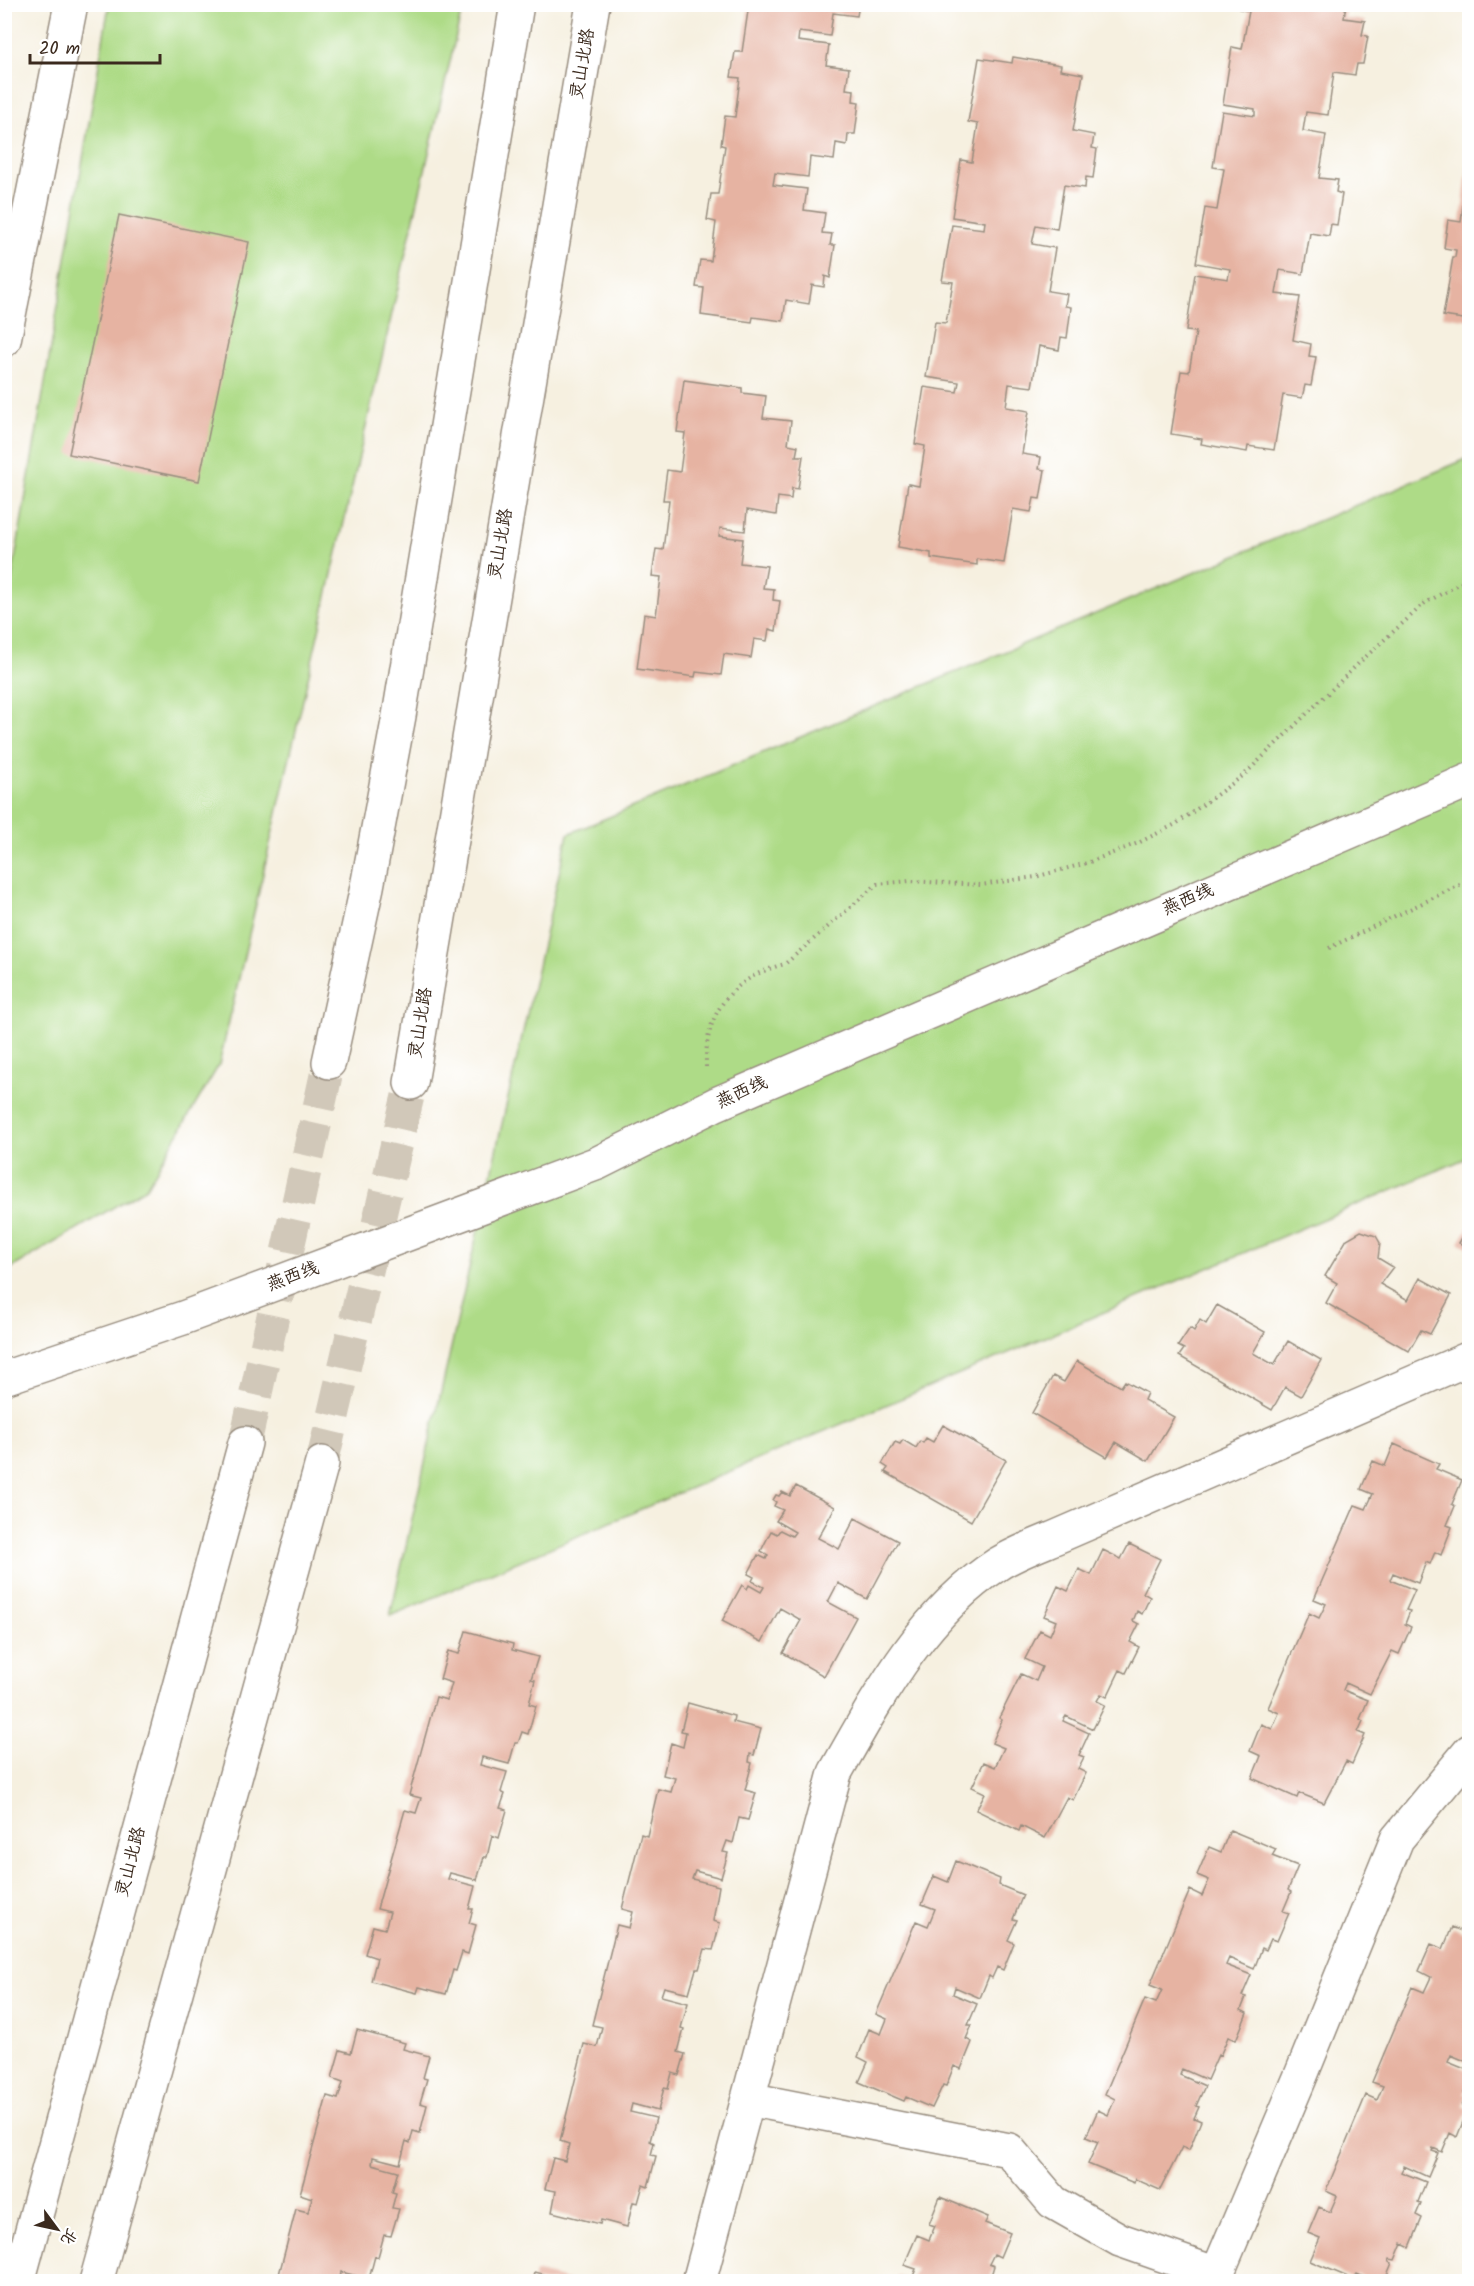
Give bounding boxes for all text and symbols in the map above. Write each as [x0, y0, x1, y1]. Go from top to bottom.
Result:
street label: 灵山北路 [562, 26, 604, 102]
scale bar [30, 27, 160, 65]
text: 20 m [39, 35, 80, 64]
street label: 灵山北路 [480, 506, 522, 582]
street label: 燕西线 [1157, 876, 1219, 924]
street label: 灵山北路 [401, 985, 441, 1061]
street label: 燕西线 [711, 1069, 773, 1117]
street label: 燕西线 [263, 1254, 323, 1300]
street label: 灵山北路 [108, 1823, 154, 1901]
north arrow [27, 2199, 87, 2259]
text: 北 [53, 2223, 83, 2250]

